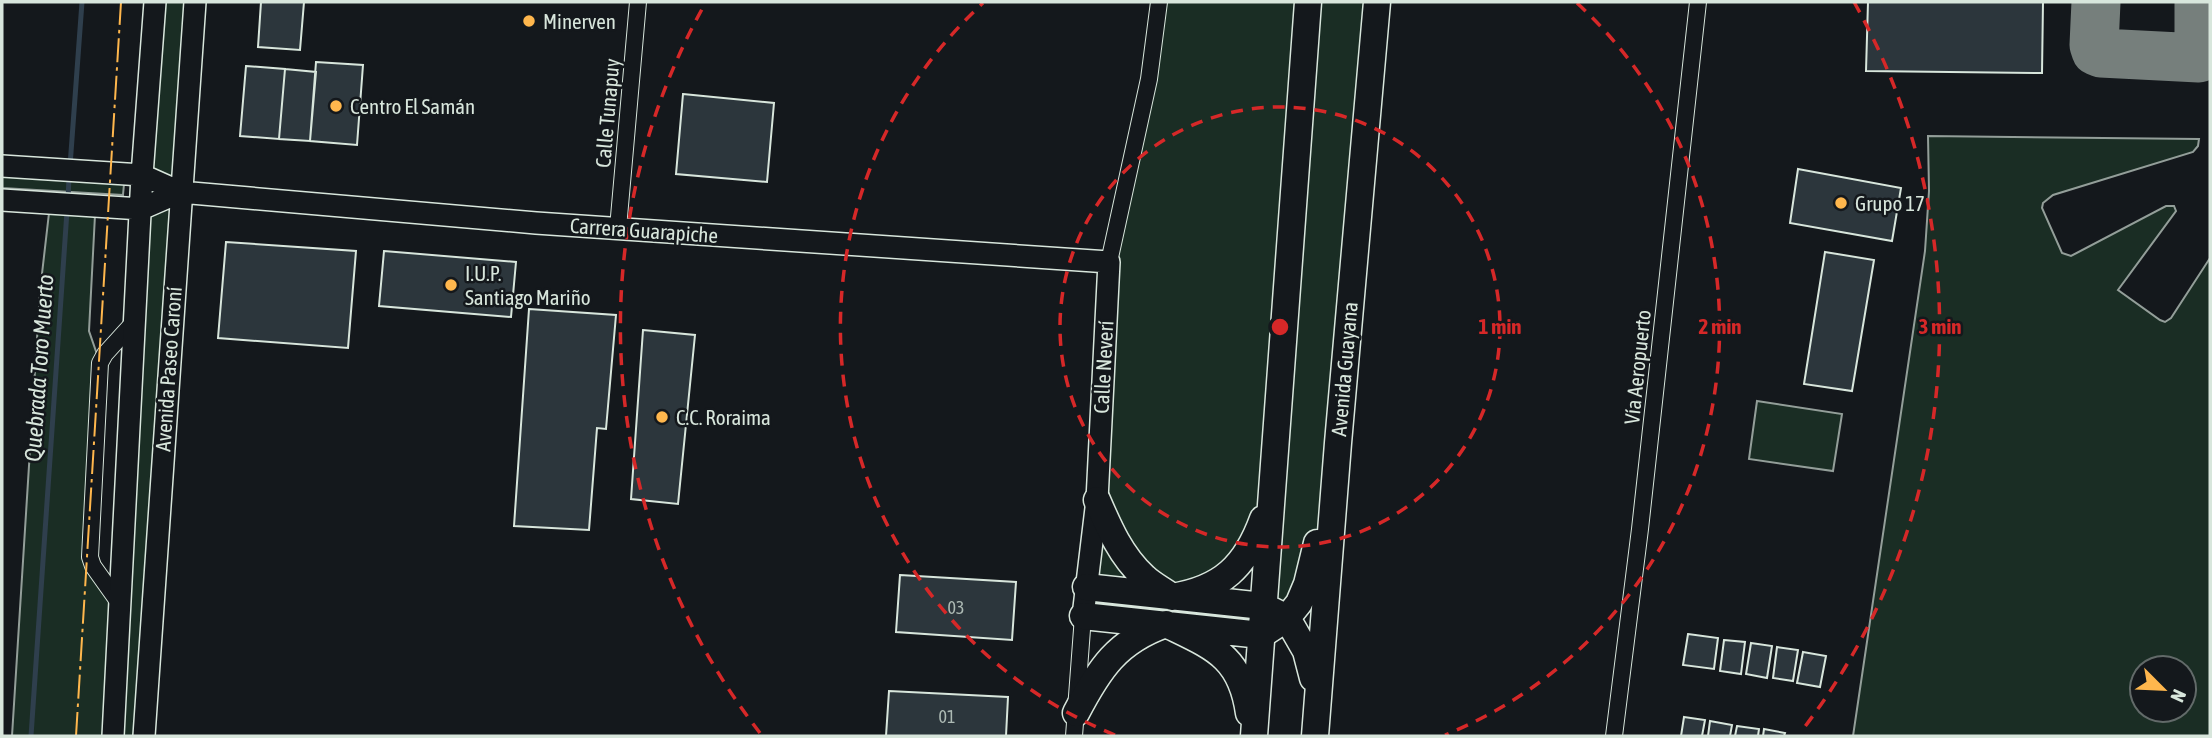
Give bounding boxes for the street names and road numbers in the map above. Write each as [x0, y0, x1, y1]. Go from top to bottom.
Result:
street label: Calle Tunapuy [590, 57, 624, 169]
street label: Carrera Guarapiche [569, 213, 719, 247]
street label: Avenida Paseo Caroní [150, 286, 186, 452]
street label: Avenida Guayana [1326, 301, 1362, 437]
street label: Vía Aeropuerto [1619, 309, 1655, 425]
street label: Calle Neverí [1089, 320, 1117, 414]

